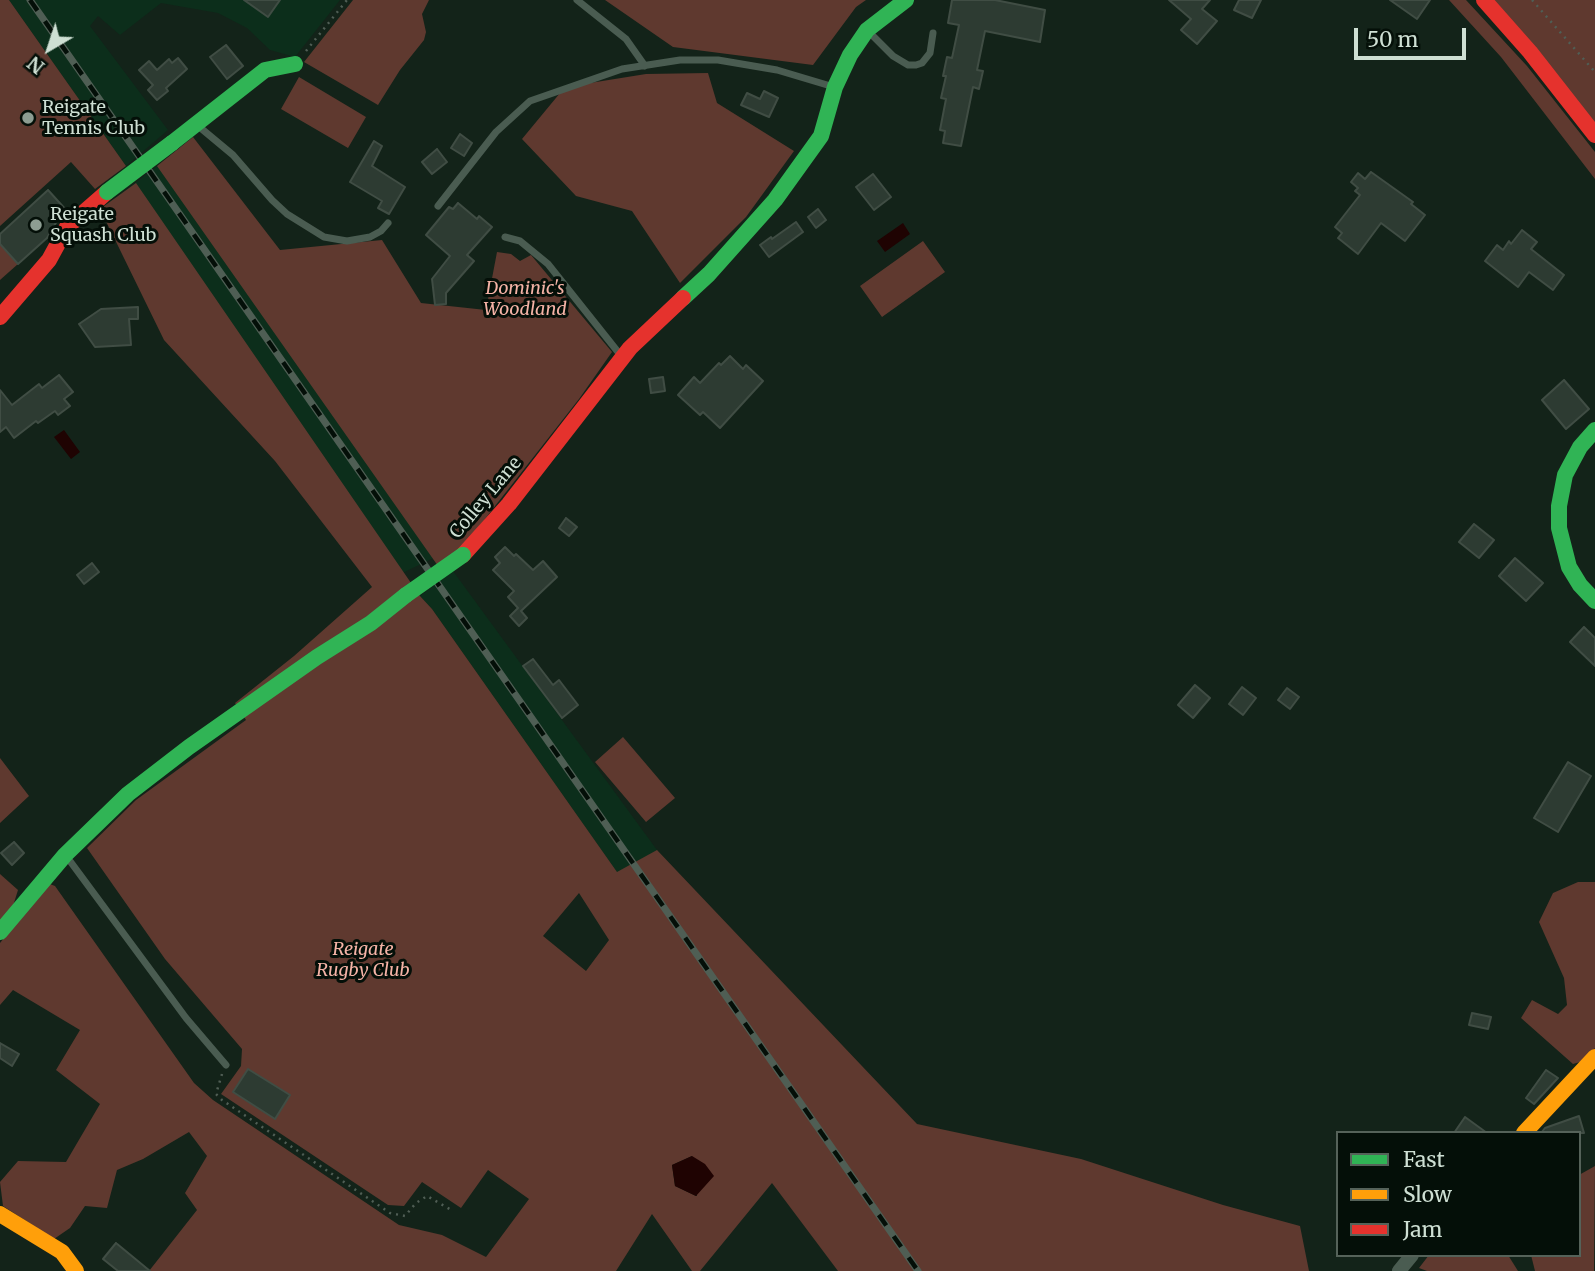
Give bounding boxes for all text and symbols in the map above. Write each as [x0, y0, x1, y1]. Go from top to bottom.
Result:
north arrow [14, 14, 84, 84]
scale bar [1357, 14, 1469, 58]
text: 50 m [1367, 26, 1418, 53]
text: N [22, 51, 49, 79]
place label: Reigate Tennis Club [42, 97, 145, 140]
marker: Reigate Tennis Club [20, 110, 36, 126]
place label: Reigate Squash Club [50, 204, 156, 246]
marker: Reigate Squash Club [28, 217, 44, 233]
park label: Dominic's Woodland [483, 278, 567, 320]
street label: Colley Lane [446, 453, 526, 543]
park label: Reigate Rugby Club [316, 939, 410, 982]
legend [1336, 1131, 1581, 1257]
text: Fast [1403, 1146, 1445, 1173]
text: Slow [1403, 1181, 1452, 1208]
text: Jam [1403, 1216, 1442, 1243]

